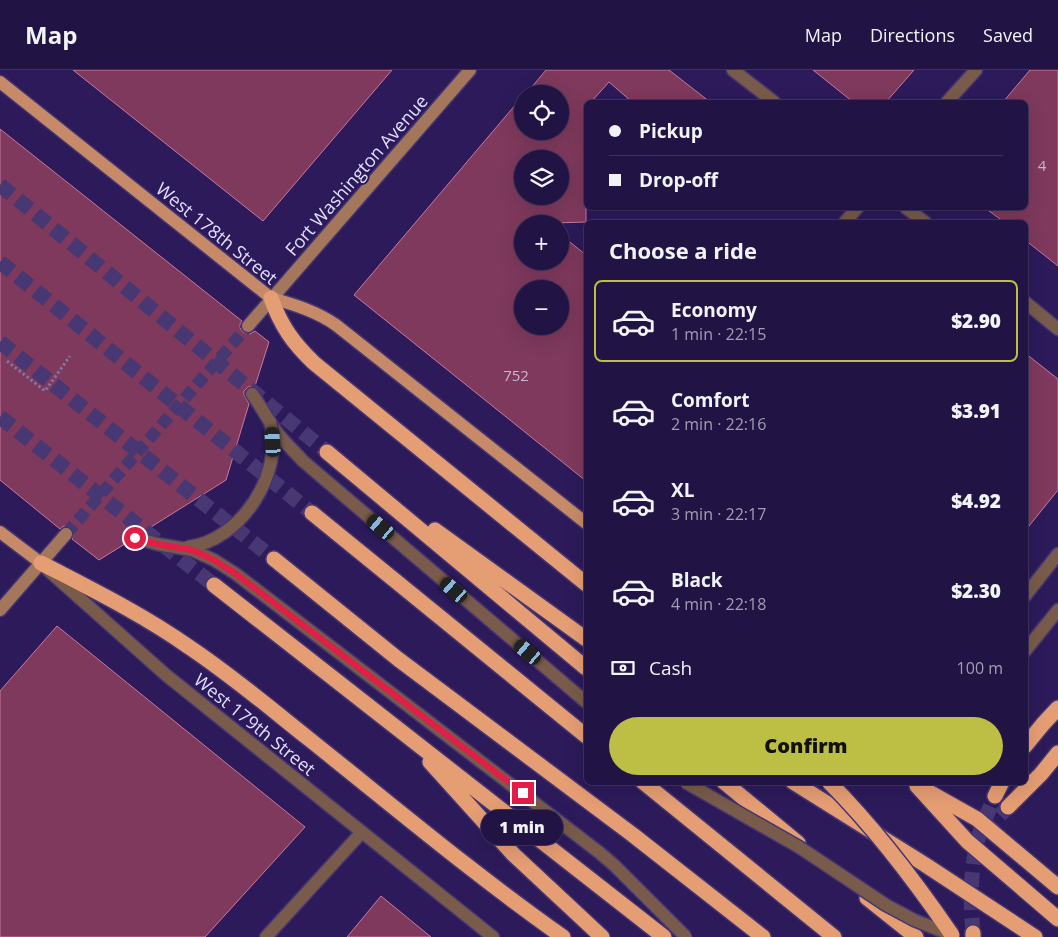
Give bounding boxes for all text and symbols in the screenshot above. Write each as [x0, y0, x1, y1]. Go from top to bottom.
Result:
text: Map [25, 18, 77, 51]
text: Map [805, 23, 842, 47]
text: Directions [870, 23, 955, 47]
text: Saved [983, 23, 1033, 47]
map controls [514, 85, 569, 335]
button: locate [514, 85, 569, 140]
street label: Fort Washington Avenue [279, 89, 433, 261]
text: Pickup [639, 118, 703, 144]
button: layers [514, 150, 569, 205]
house number: 4 [1038, 155, 1047, 175]
text: Drop-off [639, 167, 718, 193]
street label: West 178th Street [151, 177, 283, 289]
button: + [514, 215, 569, 270]
text: Choose a ride [609, 235, 757, 265]
button: − [514, 280, 569, 335]
text: Economy [671, 297, 757, 323]
icon: car [611, 299, 656, 344]
text: $2.90 [951, 308, 1001, 334]
text: 1 min · 22:15 [671, 323, 766, 345]
house number: 752 [503, 365, 529, 385]
text: Comfort [671, 387, 750, 413]
icon: car [611, 389, 656, 434]
text: $3.91 [951, 398, 1001, 424]
text: 2 min · 22:16 [671, 413, 766, 435]
car [264, 427, 281, 457]
text: XL [671, 477, 694, 503]
icon: car [611, 479, 656, 524]
text: $4.92 [951, 488, 1001, 514]
text: 3 min · 22:17 [671, 503, 766, 525]
car [364, 512, 397, 542]
route start [124, 527, 146, 549]
text: Black [671, 567, 723, 593]
icon: car [611, 569, 656, 614]
car [437, 574, 470, 606]
text: $2.30 [951, 578, 1001, 604]
text: 4 min · 22:18 [671, 593, 766, 615]
car [511, 637, 544, 667]
icon: cash [609, 654, 637, 682]
text: Cash [649, 655, 692, 681]
text: 100 m [957, 657, 1003, 679]
street label: West 179th Street [189, 668, 321, 780]
button: Confirm [609, 717, 1003, 775]
route end [512, 782, 534, 804]
callout: 1 min [482, 810, 564, 846]
text: 1 min [499, 816, 545, 838]

